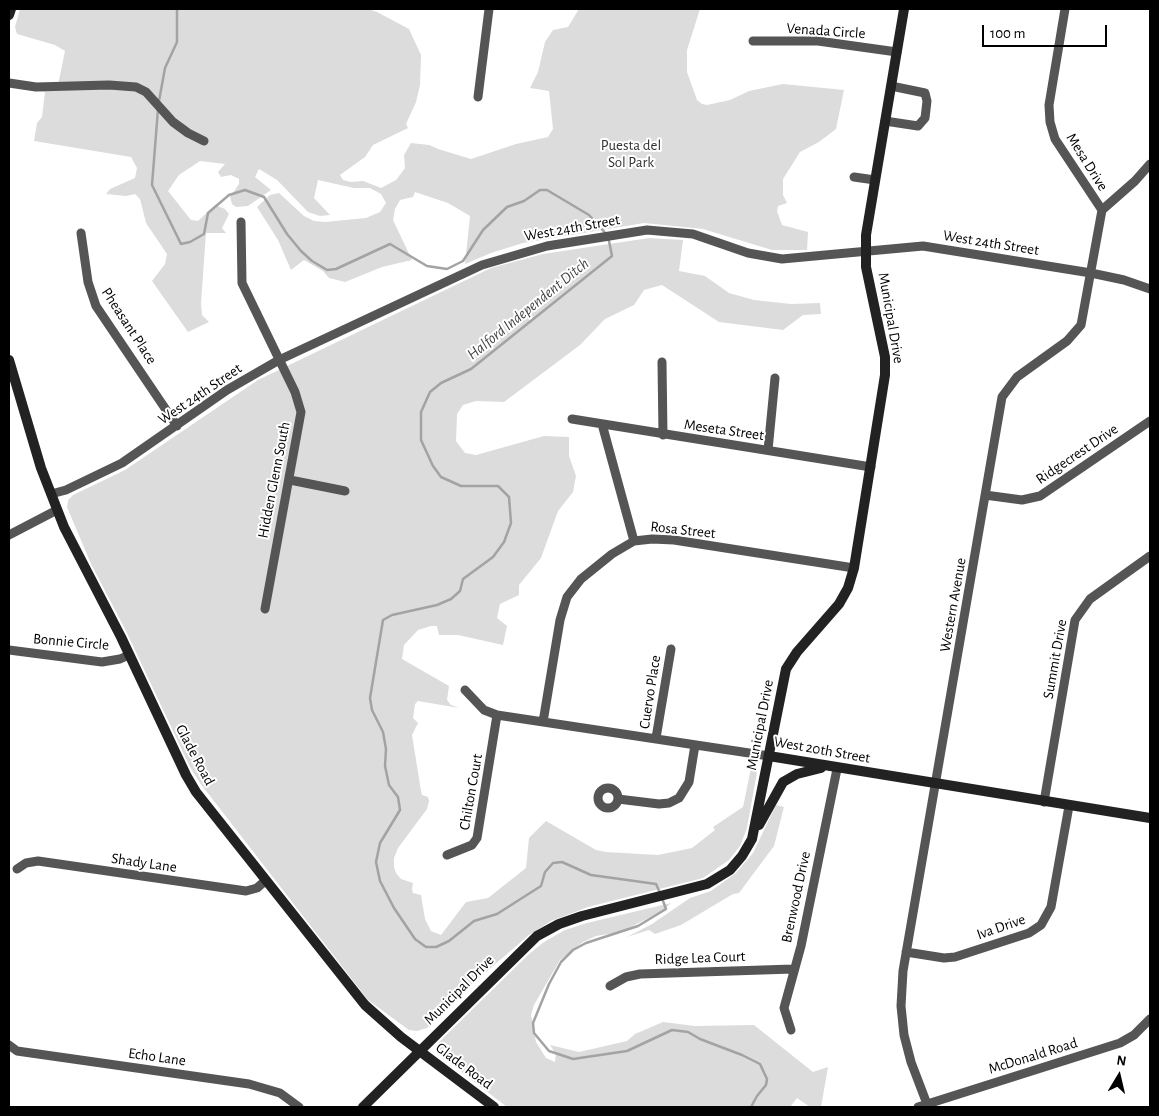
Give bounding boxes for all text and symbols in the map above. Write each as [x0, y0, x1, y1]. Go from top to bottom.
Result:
scale bar [984, 15, 1109, 47]
street label: Venada Circle [786, 19, 866, 43]
text: 100 m [990, 26, 1025, 41]
street label: Mesa Drive [1062, 130, 1112, 194]
park label: Puesta del Sol Park [601, 136, 661, 171]
street label: West 24th Street [523, 211, 621, 245]
street label: West 24th Street [942, 227, 1040, 259]
water label: Halford Independent Ditch [463, 254, 593, 364]
street label: Municipal Drive [874, 271, 908, 365]
street label: Pheasant Place [98, 284, 160, 368]
street label: West 24th Street [155, 359, 245, 429]
street label: Meseta Street [683, 415, 765, 445]
street label: Hidden Glenn South [254, 420, 294, 540]
street label: Ridgecrest Drive [1032, 420, 1122, 488]
street label: Rosa Street [650, 518, 716, 542]
street label: Western Avenue [936, 556, 970, 654]
street label: Summit Drive [1039, 618, 1071, 700]
street label: Bonnie Circle [32, 630, 110, 654]
street label: Cuervo Place [635, 654, 665, 730]
street label: Municipal Drive [742, 678, 778, 772]
street label: Glade Road [171, 721, 219, 789]
street label: West 20th Street [772, 733, 872, 767]
street label: Chilton Court [455, 753, 487, 831]
street label: Shady Lane [110, 849, 178, 877]
street label: Brenwood Drive [778, 850, 814, 944]
street label: Iva Drive [974, 910, 1028, 944]
street label: Ridge Lea Court [654, 947, 746, 969]
street label: Municipal Drive [420, 951, 498, 1029]
street label: McDonald Road [986, 1034, 1080, 1078]
street label: Glade Road [432, 1039, 496, 1093]
street label: Echo Lane [127, 1044, 187, 1070]
north arrow [1094, 1051, 1144, 1101]
text: N [1115, 1054, 1127, 1069]

